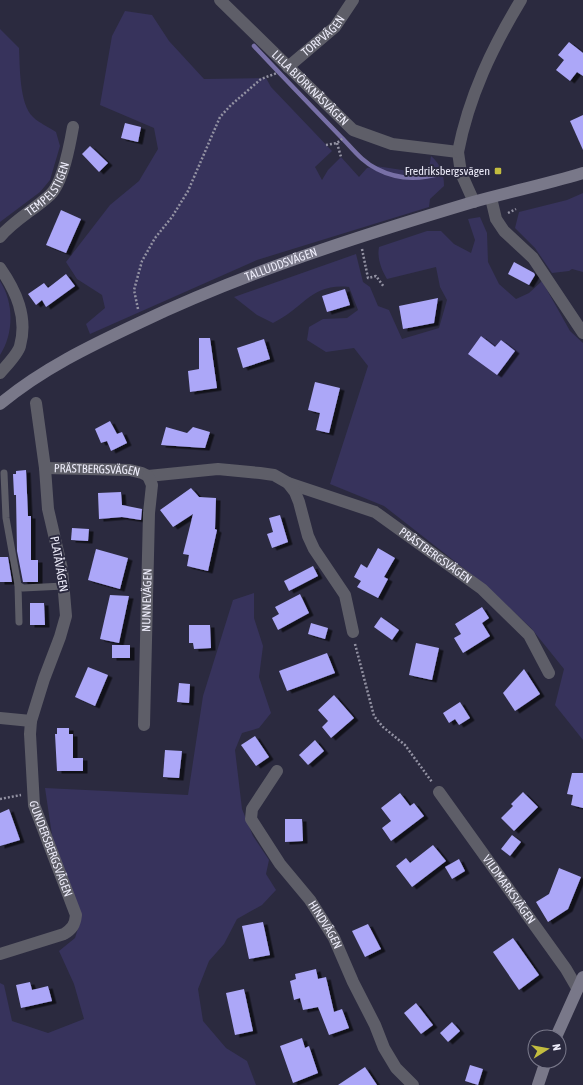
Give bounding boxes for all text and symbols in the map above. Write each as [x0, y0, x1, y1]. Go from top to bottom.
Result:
street label: TORPVÄGEN [299, 13, 348, 59]
street label: LILLA BJÖRKNÄSVÄGEN [269, 48, 351, 128]
street label: TEMPELSTIGEN [23, 160, 72, 219]
place label: Fredriksbergsvägen [405, 164, 490, 178]
marker: Fredriksbergsvägen [493, 166, 503, 176]
street label: TALLUDDSVÄGEN [243, 245, 319, 284]
street label: PRÄSTBERGSVÄGEN [54, 461, 142, 479]
street label: PRÄSTBERGSVÄGEN [396, 525, 475, 586]
street label: PLATÅVÄGEN [47, 535, 71, 593]
street label: NUNNEVÄGEN [139, 568, 155, 632]
street label: GUNDERSBERGSVÄGEN [27, 800, 75, 899]
street label: VILDMARKSVÄGEN [480, 852, 538, 927]
street label: HINDVÄGEN [305, 898, 345, 951]
north arrow [527, 1029, 567, 1069]
text: N [550, 1043, 563, 1051]

